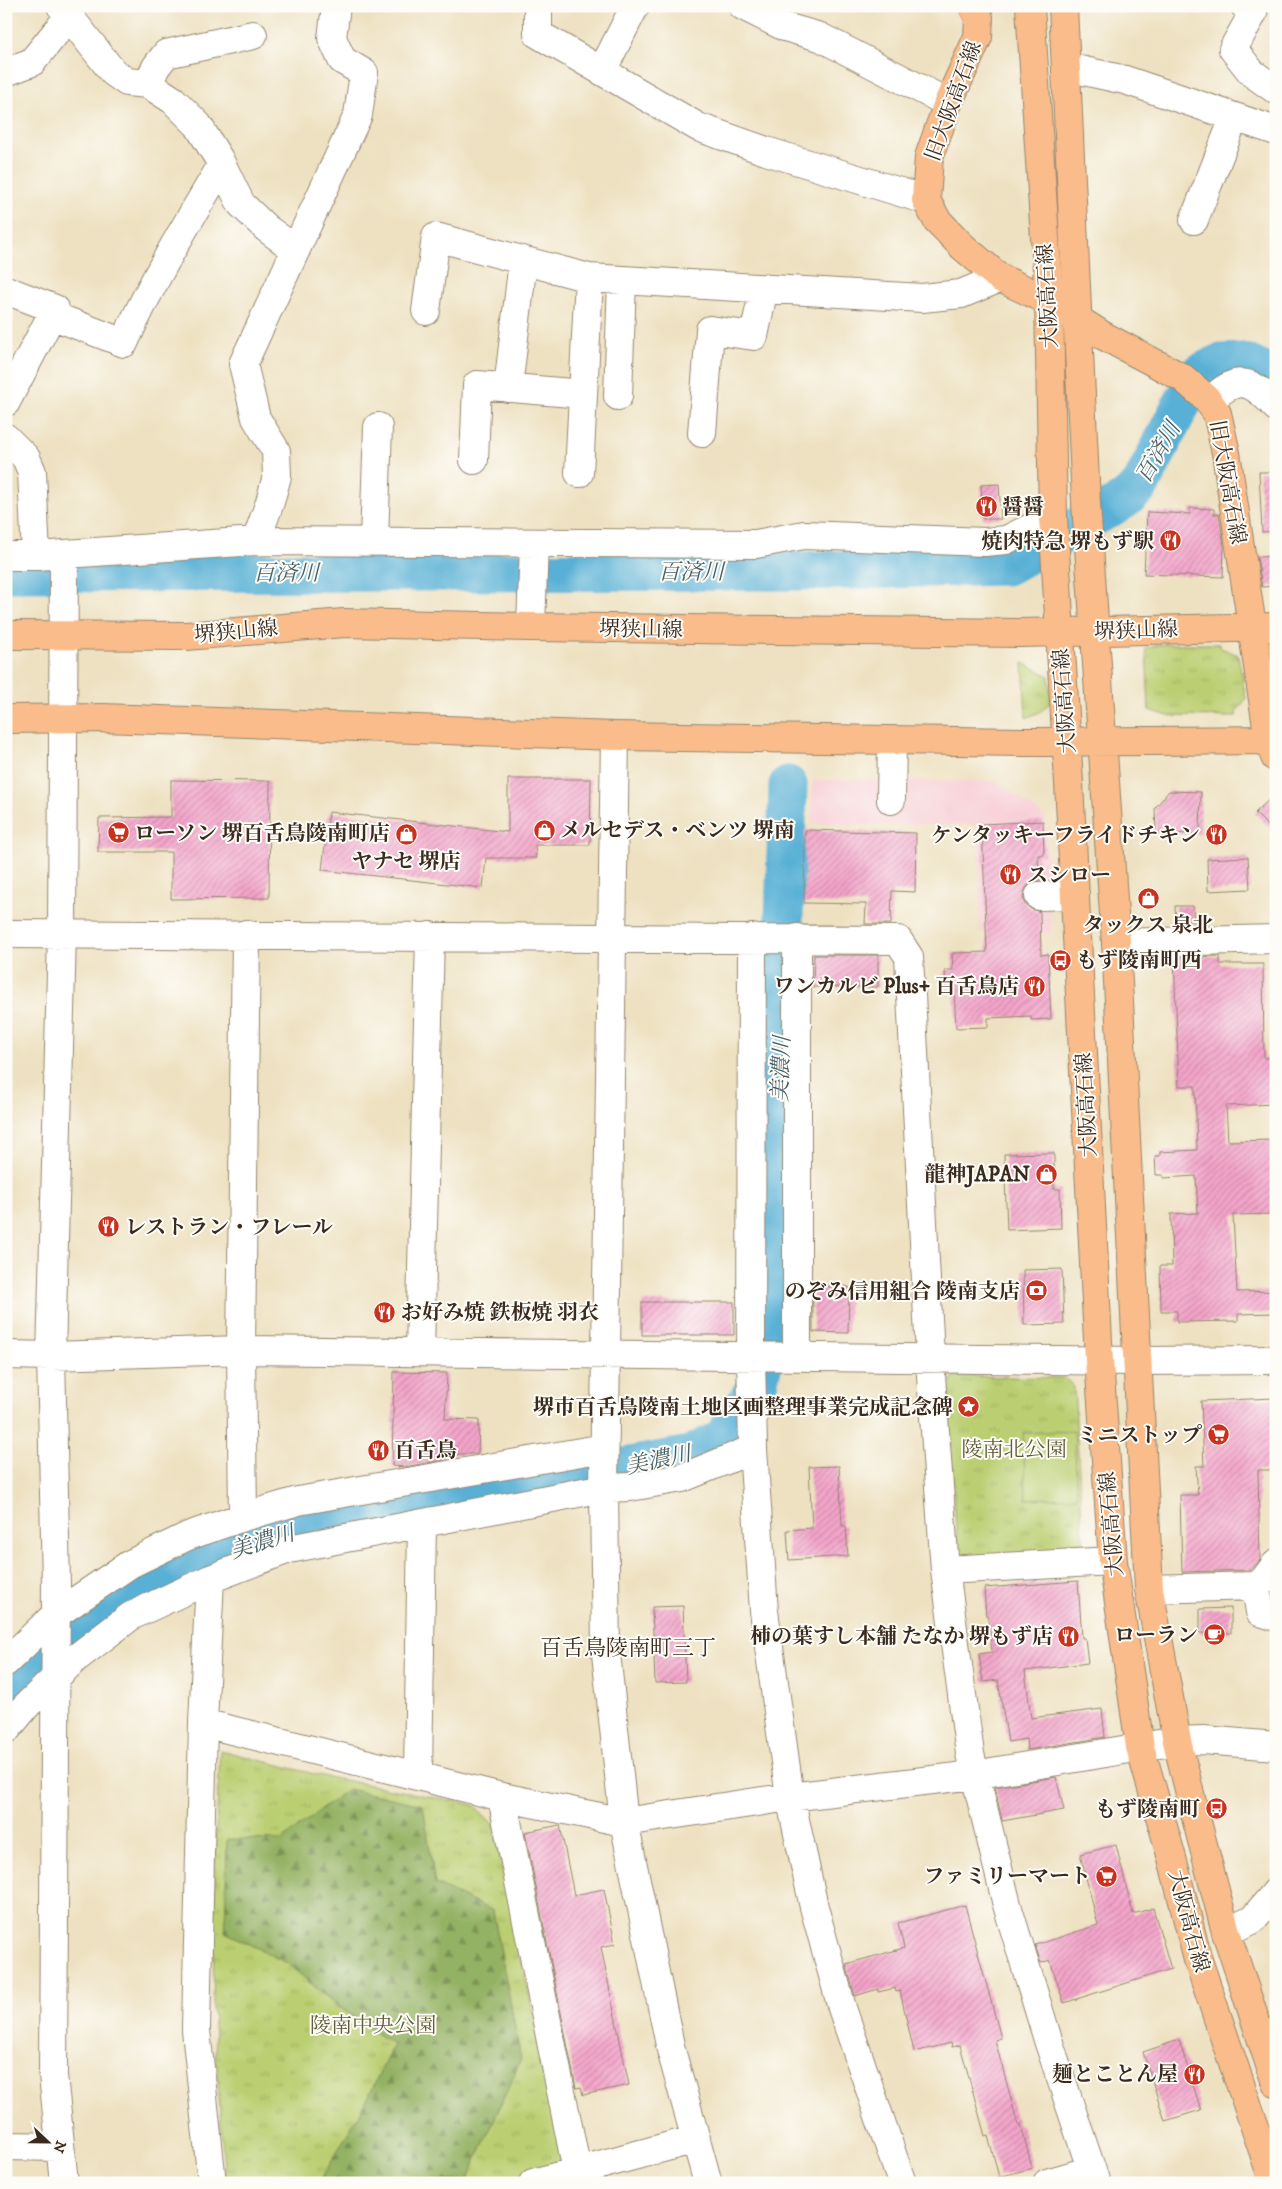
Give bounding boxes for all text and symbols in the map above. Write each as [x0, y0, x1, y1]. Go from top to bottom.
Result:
street label: 旧大阪高石線 [920, 38, 988, 165]
street label: 大阪高石線 [1032, 243, 1064, 349]
water label: 百済川 [1130, 416, 1187, 488]
street label: 旧大阪高石線 [1203, 418, 1251, 546]
restaurant icon: 醤醤 [974, 495, 998, 519]
place label: 醤醤 [1002, 495, 1044, 521]
place label: 焼肉特急 堺もず駅 [981, 529, 1154, 555]
restaurant icon: 焼肉特急 堺もず駅 [1158, 529, 1182, 553]
water label: 百済川 [658, 559, 726, 586]
water label: 百済川 [253, 560, 321, 587]
street label: 堺狭山線 [193, 615, 279, 649]
street label: 堺狭山線 [599, 616, 683, 644]
street label: 堺狭山線 [1094, 617, 1178, 645]
street label: 大阪高石線 [1048, 648, 1082, 754]
shop icon: メルセデス・ベンツ 堺南 [532, 818, 556, 842]
place label: メルセデス・ベンツ 堺南 [560, 818, 795, 844]
supermarket icon: ローソン 堺百舌鳥陵南町店 [106, 821, 130, 845]
place label: ローソン 堺百舌鳥陵南町店 [134, 821, 390, 847]
shop icon: ヤナセ 堺店 [394, 822, 418, 846]
place label: ケンタッキーフライドチキン [931, 823, 1200, 849]
restaurant icon: ケンタッキーフライドチキン [1204, 823, 1228, 847]
place label: ヤナセ 堺店 [351, 849, 461, 875]
restaurant icon: スシロー [999, 863, 1023, 887]
place label: スシロー [1027, 863, 1111, 889]
shop icon: タックス 泉北 [1136, 886, 1160, 910]
place label: タックス 泉北 [1083, 913, 1213, 939]
bus stop icon: もず陵南町西 [1048, 948, 1072, 972]
place label: もず陵南町西 [1076, 948, 1202, 974]
place label: ワンカルビ Plus+ 百舌鳥店 [774, 974, 1019, 1000]
restaurant icon: ワンカルビ Plus+ 百舌鳥店 [1023, 974, 1047, 998]
water label: 美濃川 [767, 1034, 796, 1103]
street label: 大阪高石線 [1071, 1052, 1103, 1158]
place label: 龍神JAPAN [924, 1162, 1030, 1188]
shop icon: 龍神JAPAN [1034, 1162, 1058, 1186]
restaurant icon: レストラン・フレール [97, 1215, 121, 1239]
place label: レストラン・フレール [125, 1215, 333, 1241]
place label: のぞみ信用組合 陵南支店 [784, 1279, 1020, 1305]
bank icon: のぞみ信用組合 陵南支店 [1024, 1279, 1048, 1303]
restaurant icon: お好み焼 鉄板焼 羽衣 [373, 1300, 397, 1324]
place label: お好み焼 鉄板焼 羽衣 [401, 1300, 599, 1326]
place label: 堺市百舌鳥陵南土地区画整理事業完成記念碑 [533, 1395, 953, 1421]
place icon: 堺市百舌鳥陵南土地区画整理事業完成記念碑 [957, 1395, 981, 1419]
place label: ミニストップ [1077, 1423, 1202, 1449]
supermarket icon: ミニストップ [1206, 1423, 1230, 1447]
park label: 陵南北公園 [962, 1437, 1067, 1463]
restaurant icon: 百舌鳥 [366, 1438, 390, 1462]
place label: 百舌鳥 [394, 1438, 457, 1464]
water label: 美濃川 [623, 1440, 695, 1481]
street label: 大阪高石線 [1094, 1470, 1130, 1577]
water label: 美濃川 [227, 1519, 300, 1565]
place label: ローラン [1114, 1623, 1198, 1649]
cafe icon: ローラン [1202, 1623, 1226, 1647]
place label: 柿の葉すし本舗 たなか 堺もず店 [750, 1624, 1053, 1650]
restaurant icon: 柿の葉すし本舗 たなか 堺もず店 [1057, 1624, 1081, 1648]
district label: 百舌鳥陵南町三丁 [540, 1635, 716, 1662]
place label: もず陵南町 [1095, 1797, 1200, 1823]
bus stop icon: もず陵南町 [1204, 1797, 1228, 1821]
place label: ファミリーマート [923, 1864, 1091, 1890]
supermarket icon: ファミリーマート [1095, 1864, 1119, 1888]
street label: 大阪高石線 [1162, 1867, 1214, 1975]
park label: 陵南中央公園 [310, 2013, 436, 2039]
place label: 麺とことん屋 [1052, 2062, 1178, 2088]
restaurant icon: 麺とことん屋 [1182, 2062, 1206, 2086]
north arrow [22, 2116, 72, 2166]
text: N [48, 2138, 70, 2156]

